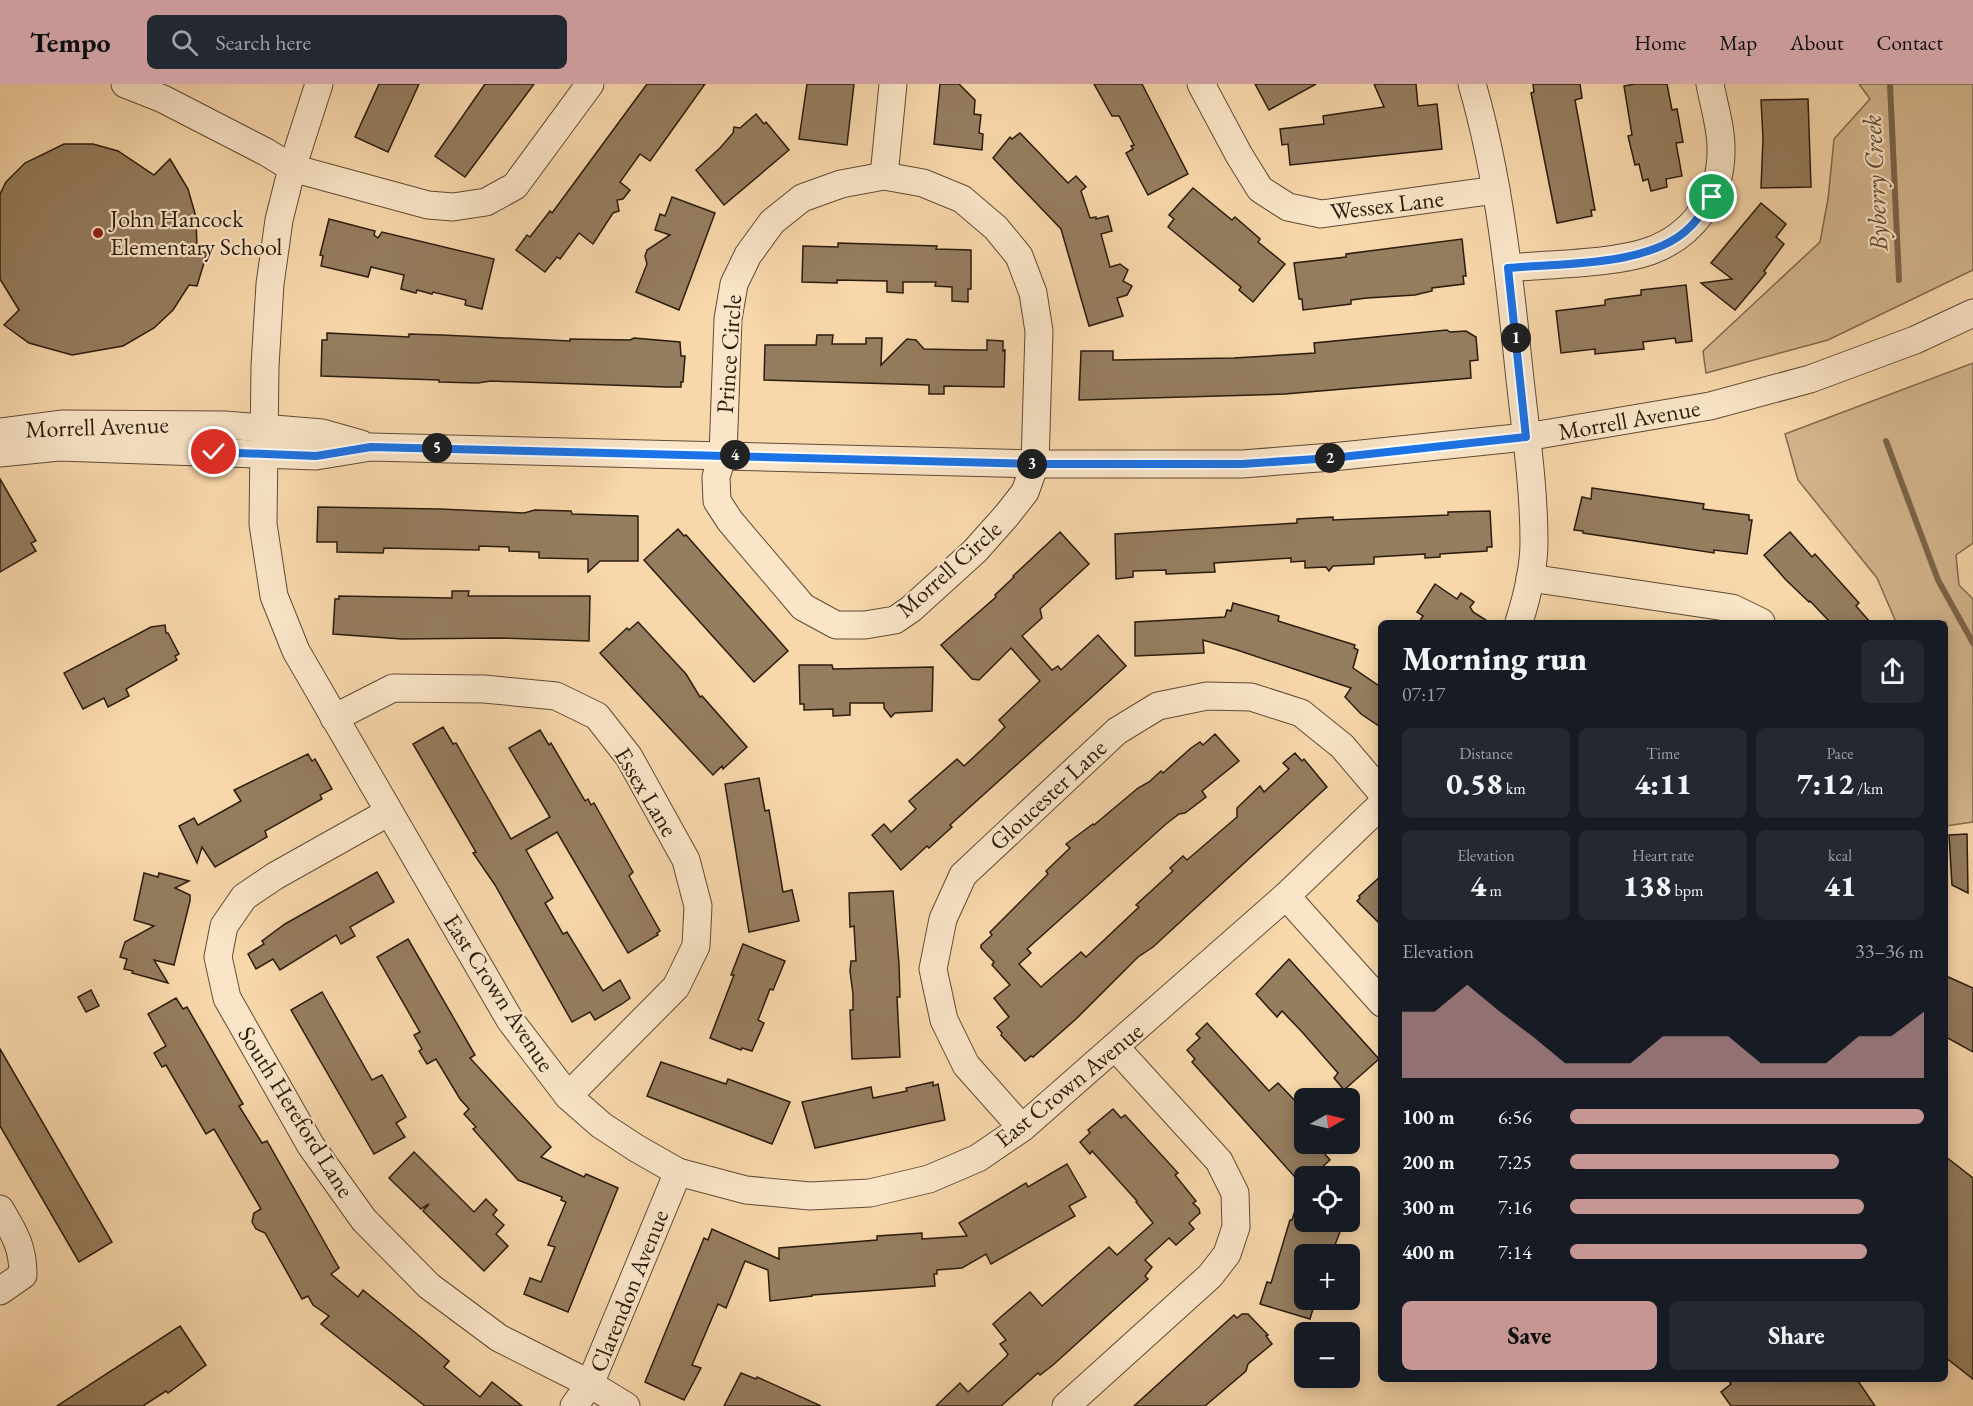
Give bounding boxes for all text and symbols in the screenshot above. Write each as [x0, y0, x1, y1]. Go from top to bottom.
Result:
search box [147, 15, 567, 69]
text: Tempo [30, 24, 111, 60]
icon: search [168, 26, 201, 59]
text: Search here [216, 28, 311, 57]
text: Home [1634, 29, 1686, 56]
text: Map [1719, 29, 1757, 56]
text: About [1790, 29, 1843, 56]
text: Contact [1876, 29, 1943, 56]
water label: Byberry Creek [1854, 114, 1896, 253]
pin [1686, 171, 1737, 222]
icon: arrive [1695, 180, 1728, 213]
street label: Wessex Lane [1328, 182, 1446, 227]
place label: John Hancock Elementary School [108, 203, 282, 262]
marker: John Hancock Elementary School [91, 226, 105, 240]
street label: Prince Circle [709, 293, 748, 414]
pin: 1 [1501, 323, 1531, 353]
text: 1 [1512, 327, 1520, 348]
street label: Morrell Avenue [1556, 392, 1702, 447]
street label: Morrell Avenue [25, 409, 169, 444]
pin [188, 426, 239, 477]
pin: 5 [422, 433, 452, 463]
icon: check [197, 435, 230, 468]
text: 5 [433, 437, 441, 458]
pin: 4 [720, 440, 750, 470]
pin: 2 [1315, 443, 1345, 473]
text: 4 [731, 444, 739, 465]
text: 2 [1326, 447, 1334, 468]
pin: 3 [1017, 449, 1047, 479]
text: 3 [1028, 453, 1036, 474]
street label: Morrell Circle [890, 513, 1008, 624]
text: Morning run [1402, 637, 1587, 680]
button: share [1861, 640, 1924, 703]
text: 07:17 [1402, 681, 1445, 707]
street label: Gloucester Lane [982, 732, 1113, 857]
street label: Essex Lane [608, 741, 685, 842]
text: Distance [1459, 743, 1513, 764]
text: Time [1646, 743, 1680, 764]
text: Pace [1827, 743, 1853, 764]
text: 0.58 [1446, 764, 1502, 803]
text: 4:11 [1634, 764, 1692, 803]
text: 7:12 [1797, 764, 1854, 803]
text: km [1502, 778, 1526, 799]
text: /km [1854, 778, 1883, 799]
text: Elevation [1457, 845, 1515, 866]
text: Heart rate [1632, 845, 1694, 866]
text: kcal [1828, 845, 1852, 866]
text: 4 [1470, 866, 1486, 905]
text: 138 [1623, 866, 1671, 905]
text: 41 [1824, 866, 1856, 905]
text: m [1486, 880, 1502, 901]
text: bpm [1671, 880, 1703, 901]
street label: East Crown Avenue [437, 908, 562, 1077]
text: Elevation [1402, 938, 1474, 964]
text: 33–36 m [1855, 938, 1924, 964]
street label: East Crown Avenue [988, 1015, 1149, 1154]
street label: South Hereford Lane [231, 1020, 362, 1203]
north arrow [1294, 1088, 1360, 1154]
map controls [1294, 1088, 1360, 1388]
text: 100 m [1402, 1104, 1455, 1130]
text: 6:56 [1498, 1104, 1532, 1130]
text: 200 m [1402, 1149, 1455, 1175]
text: 7:25 [1498, 1149, 1532, 1175]
button: locate [1294, 1166, 1360, 1232]
text: 300 m [1402, 1194, 1455, 1220]
text: 7:16 [1498, 1194, 1532, 1220]
street label: Clarendon Avenue [582, 1205, 675, 1377]
text: 400 m [1402, 1239, 1455, 1265]
text: 7:14 [1498, 1239, 1532, 1265]
button: + [1294, 1244, 1360, 1310]
button: Save [1402, 1301, 1657, 1370]
button: Share [1669, 1301, 1924, 1370]
button: − [1294, 1322, 1360, 1388]

